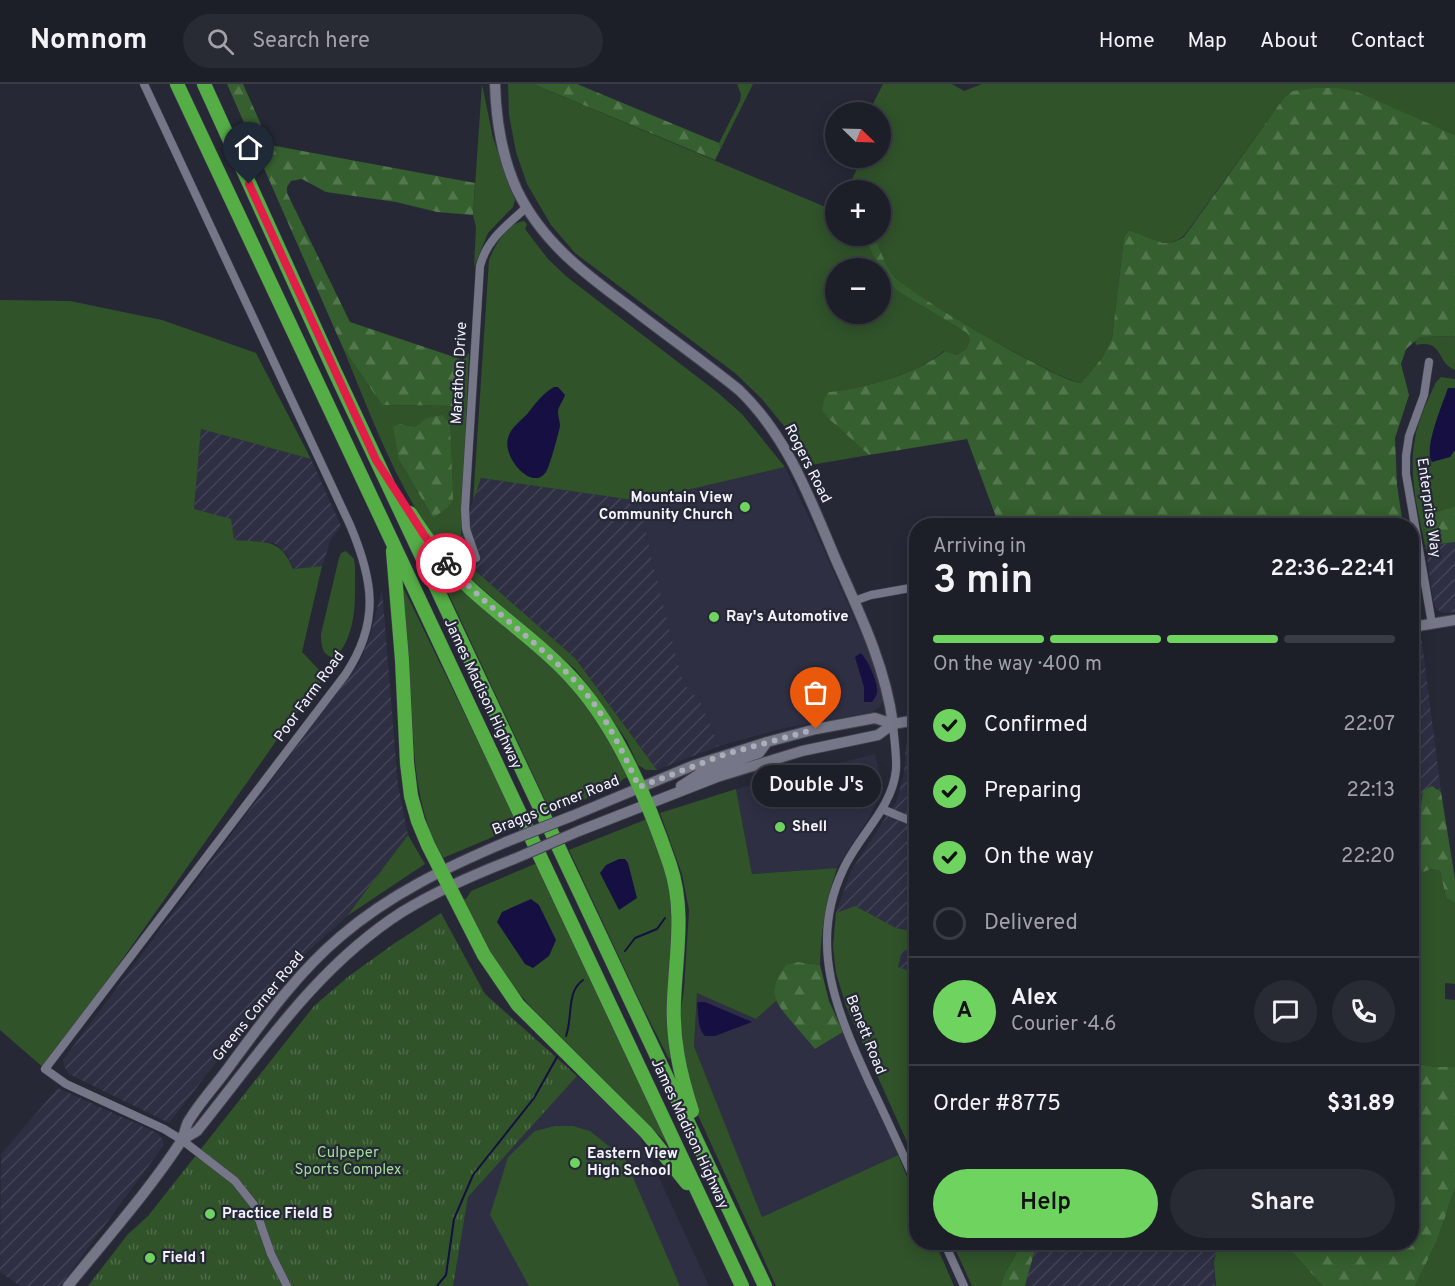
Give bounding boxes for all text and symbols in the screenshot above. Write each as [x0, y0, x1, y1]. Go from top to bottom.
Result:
search box [183, 14, 603, 68]
text: Nomnom [30, 23, 147, 59]
icon: search [204, 25, 237, 58]
text: Search here [252, 28, 370, 55]
text: Home [1099, 28, 1155, 55]
text: Map [1188, 28, 1227, 55]
text: About [1260, 28, 1318, 55]
text: Contact [1351, 28, 1425, 55]
north arrow [825, 102, 891, 168]
map controls [825, 102, 891, 324]
pin [223, 122, 274, 184]
icon: home [232, 131, 265, 164]
button: + [825, 180, 891, 246]
button: − [825, 258, 891, 324]
street label: Marathon Drive [448, 321, 472, 425]
street label: Rogers Road [779, 421, 835, 507]
street label: Enterprise Way [1412, 457, 1444, 559]
place label: Mountain View Community Church [599, 489, 733, 525]
marker: Mountain View Community Church [738, 500, 752, 514]
courier [416, 533, 476, 593]
text: Arriving in [933, 534, 1026, 560]
icon: bike [430, 547, 463, 580]
text: 22:36–22:41 [1270, 556, 1395, 583]
text: 3 min [933, 558, 1033, 607]
place label: Ray's Automotive [726, 608, 849, 627]
marker: Ray's Automotive [707, 610, 721, 624]
street label: James Madison Highway [439, 616, 525, 772]
street label: Poor Farm Road [271, 648, 349, 746]
text: On the way · 400 m [933, 652, 1102, 678]
pin [790, 667, 841, 729]
icon: bag [799, 676, 832, 709]
icon: check [933, 709, 966, 742]
text: Confirmed [984, 712, 1088, 739]
text: 22:07 [1343, 712, 1395, 738]
callout: Double J's [752, 765, 880, 807]
street label: Braggs Corner Road [490, 772, 622, 840]
text: Double J's [769, 773, 864, 799]
icon: check [933, 775, 966, 808]
text: Preparing [984, 778, 1082, 805]
text: 22:13 [1347, 778, 1395, 804]
place label: Shell [792, 818, 827, 837]
marker: Shell [773, 820, 787, 834]
icon: check [933, 841, 966, 874]
text: On the way [984, 844, 1094, 871]
text: 22:20 [1341, 844, 1395, 870]
text: Delivered [984, 910, 1078, 937]
street label: Greens Corner Road [209, 948, 309, 1066]
button: chat [1254, 980, 1317, 1043]
button: phone [1332, 980, 1395, 1043]
text: Alex [1011, 985, 1058, 1012]
street label: Benett Road [840, 992, 890, 1078]
text: A [957, 998, 972, 1025]
text: Courier · 4.6 [1011, 1012, 1116, 1038]
street label: James Madison Highway [646, 1056, 732, 1212]
text: Order #8775 [933, 1091, 1061, 1118]
text: $31.89 [1327, 1091, 1395, 1118]
park label: Culpeper Sports Complex [295, 1144, 402, 1180]
place label: Eastern View High School [587, 1145, 678, 1181]
marker: Eastern View High School [568, 1156, 582, 1170]
button: Help [933, 1169, 1158, 1238]
button: Share [1170, 1169, 1395, 1238]
place label: Practice Field B [222, 1205, 333, 1224]
marker: Practice Field B [203, 1207, 217, 1221]
place label: Field 1 [162, 1249, 206, 1268]
marker: Field 1 [143, 1251, 157, 1265]

